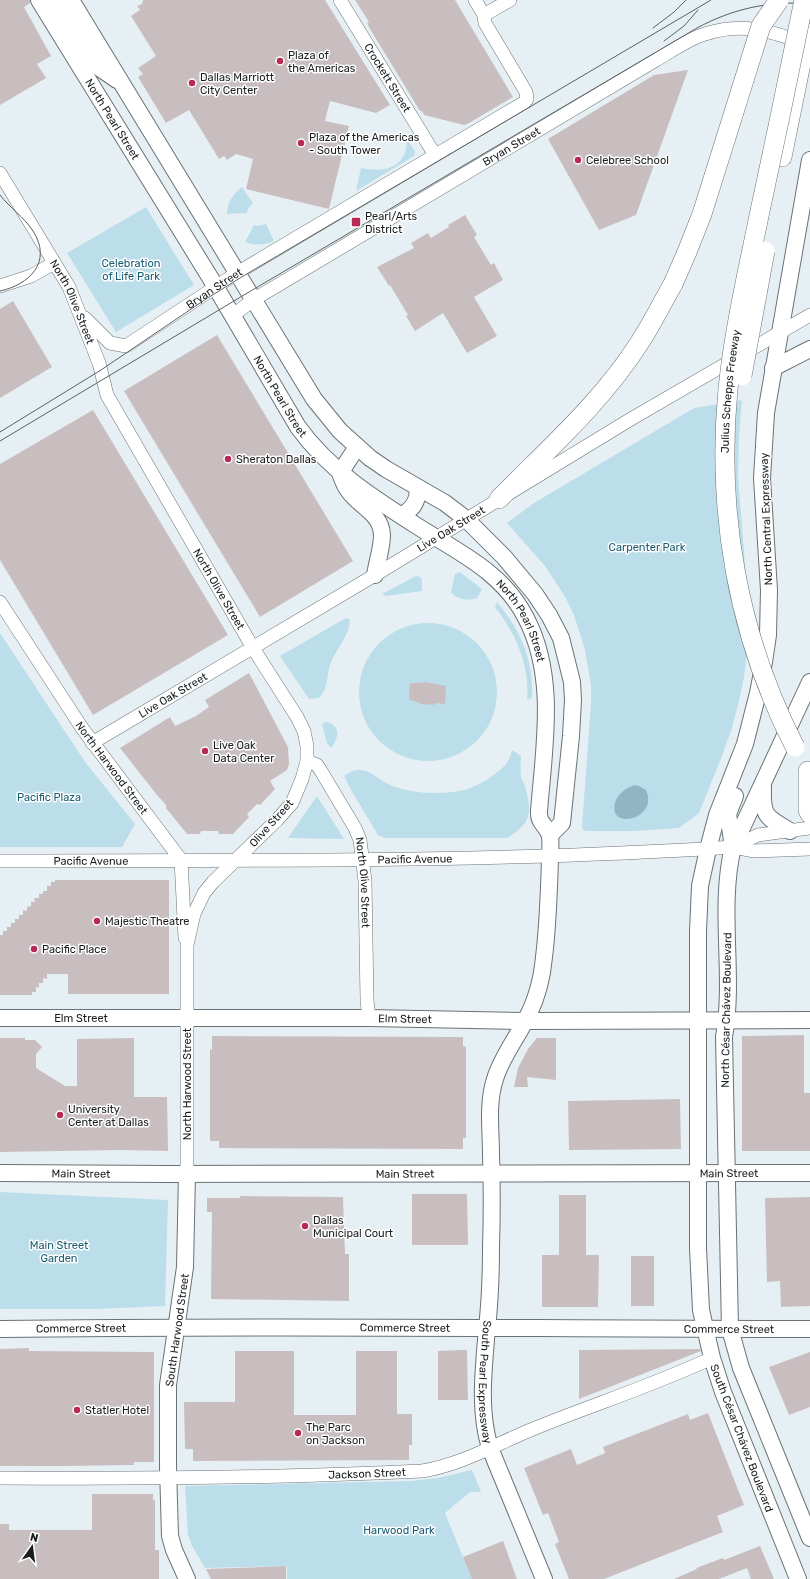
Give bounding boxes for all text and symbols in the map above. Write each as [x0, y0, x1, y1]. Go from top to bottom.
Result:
street label: Crockett Street [361, 41, 414, 115]
place label: Plaza of the Americas [288, 49, 356, 75]
marker: Plaza of the Americas [275, 56, 285, 66]
place label: Dallas Marriott City Center [200, 71, 275, 97]
street label: North Pearl Street [82, 77, 142, 163]
marker: Dallas Marriott City Center [187, 78, 197, 88]
street label: Bryan Street [480, 124, 543, 169]
place label: Plaza of the Americas - South Tower [309, 131, 420, 157]
marker: Plaza of the Americas - South Tower [296, 138, 306, 148]
place label: Celebree School [586, 154, 669, 167]
marker: Celebree School [573, 155, 583, 165]
place label: Pearl/Arts District [365, 210, 417, 236]
marker: Pearl/Arts District [350, 216, 362, 228]
street label: North Olive Street [47, 257, 97, 346]
park label: Celebration of Life Park [102, 257, 160, 283]
street label: Bryan Street [184, 265, 245, 312]
street label: Julius Schepps Freeway [719, 329, 743, 453]
street label: North Pearl Street [251, 354, 310, 441]
street label: North Central Expressway [758, 452, 775, 586]
place label: Sheraton Dallas [236, 453, 317, 466]
marker: Sheraton Dallas [223, 454, 233, 464]
street label: Live Oak Street [415, 503, 488, 555]
park label: Carpenter Park [609, 541, 686, 554]
street label: North Olive Street [190, 547, 247, 633]
street label: North Pearl Street [493, 577, 547, 664]
street label: Live Oak Street [137, 670, 210, 721]
street label: North Harwood Street [73, 719, 151, 817]
place label: Live Oak Data Center [213, 739, 275, 765]
marker: Live Oak Data Center [200, 746, 210, 756]
park label: Pacific Plaza [17, 791, 81, 804]
street label: Olive Street [247, 796, 297, 850]
street label: North Olive Street [353, 836, 372, 929]
street label: Pacific Avenue [377, 852, 453, 866]
street label: Pacific Avenue [54, 855, 128, 868]
place label: Majestic Theatre [105, 915, 189, 928]
marker: Majestic Theatre [92, 916, 102, 926]
street label: North César Chávez Boulevard [719, 932, 734, 1088]
place label: Pacific Place [42, 943, 107, 956]
marker: Pacific Place [29, 944, 39, 954]
street label: Elm Street [54, 1012, 109, 1025]
street label: Elm Street [378, 1012, 433, 1026]
street label: North Harwood Street [181, 1027, 194, 1140]
place label: University Center at Dallas [68, 1103, 149, 1129]
marker: University Center at Dallas [55, 1110, 65, 1120]
street label: Main Street [52, 1167, 111, 1181]
street label: Main Street [700, 1167, 759, 1180]
street label: Main Street [376, 1168, 435, 1181]
place label: Dallas Municipal Court [313, 1214, 394, 1240]
marker: Dallas Municipal Court [300, 1221, 310, 1231]
park label: Main Street Garden [30, 1239, 89, 1265]
street label: South Harwood Street [163, 1272, 192, 1387]
street label: South Pearl Expressway [476, 1320, 494, 1445]
street label: Commerce Street [360, 1321, 451, 1335]
street label: Commerce Street [36, 1322, 127, 1336]
street label: Commerce Street [684, 1323, 775, 1336]
street label: South César Chávez Boulevard [707, 1363, 776, 1514]
place label: Statler Hotel [85, 1404, 149, 1417]
marker: Statler Hotel [72, 1405, 82, 1415]
place label: The Parc on Jackson [306, 1421, 365, 1447]
marker: The Parc on Jackson [293, 1428, 303, 1438]
street label: Jackson Street [328, 1466, 407, 1482]
park label: Harwood Park [363, 1524, 435, 1537]
north arrow [12, 1527, 52, 1567]
text: N [29, 1531, 40, 1545]

